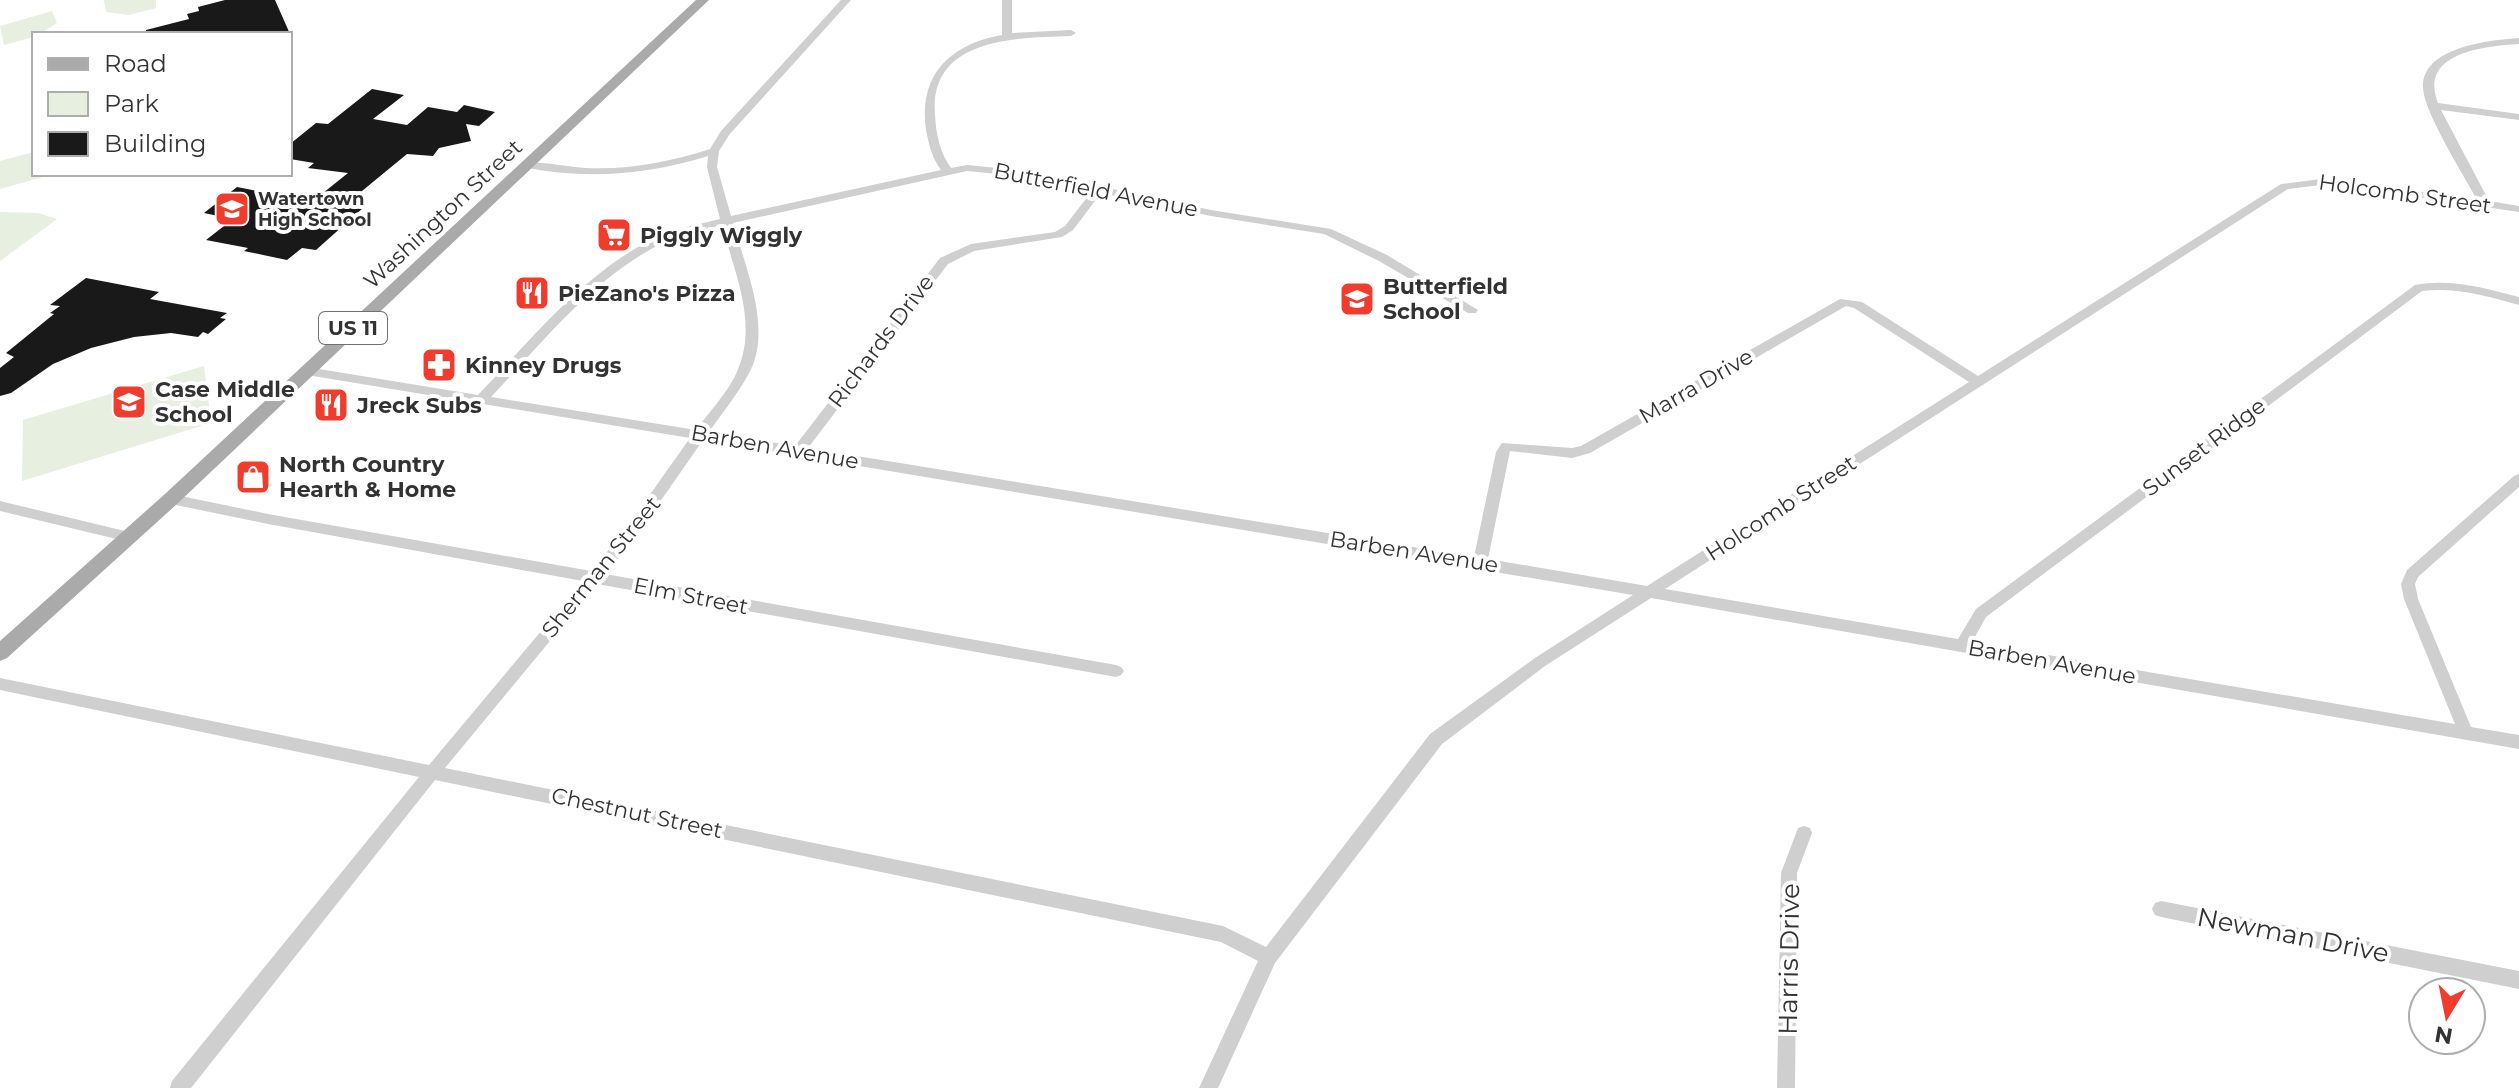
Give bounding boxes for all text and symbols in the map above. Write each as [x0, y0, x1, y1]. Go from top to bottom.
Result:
legend [32, 32, 292, 176]
text: Road [104, 49, 167, 78]
text: Park [104, 89, 159, 118]
text: Building [104, 129, 207, 158]
street label: Washington Street [358, 133, 528, 295]
street label: Butterfield Avenue [992, 157, 1200, 223]
street label: Holcomb Street [2317, 169, 2493, 219]
place label: Watertown High School [258, 188, 372, 231]
school or university icon: Watertown High School [213, 190, 251, 228]
supermarket icon: Piggly Wiggly [595, 216, 633, 254]
place label: Piggly Wiggly [640, 222, 803, 249]
street label: Richards Drive [822, 269, 940, 413]
place label: Butterfield School [1383, 273, 1508, 325]
restaurant icon: PieZano's Pizza [513, 274, 551, 312]
place label: PieZano's Pizza [558, 280, 736, 307]
school or university icon: Butterfield School [1338, 280, 1376, 318]
road number: US 11 [319, 312, 387, 344]
street label: Marra Drive [1634, 343, 1758, 429]
pharmacy icon: Kinney Drugs [420, 346, 458, 384]
place label: Kinney Drugs [465, 352, 622, 379]
place label: Case Middle School [155, 376, 295, 428]
school or university icon: Case Middle School [110, 383, 148, 421]
restaurant icon: Jreck Subs [312, 386, 350, 424]
place label: Jreck Subs [356, 392, 482, 419]
street label: Sunset Ridge [2137, 392, 2271, 502]
street label: Barben Avenue [689, 419, 861, 475]
street label: Holcomb Street [1701, 449, 1861, 567]
place label: North Country Hearth & Home [279, 451, 456, 503]
shop icon: North Country Hearth & Home [234, 458, 272, 496]
street label: Sherman Street [536, 491, 666, 643]
street label: Barben Avenue [1328, 525, 1500, 579]
street label: Elm Street [631, 572, 751, 620]
street label: Barben Avenue [1966, 634, 2138, 690]
street label: Chestnut Street [549, 782, 725, 844]
street label: Harris Drive [1772, 883, 1806, 1035]
street label: Newman Drive [2194, 901, 2392, 969]
north arrow [2407, 976, 2487, 1056]
text: N [2433, 1020, 2455, 1050]

